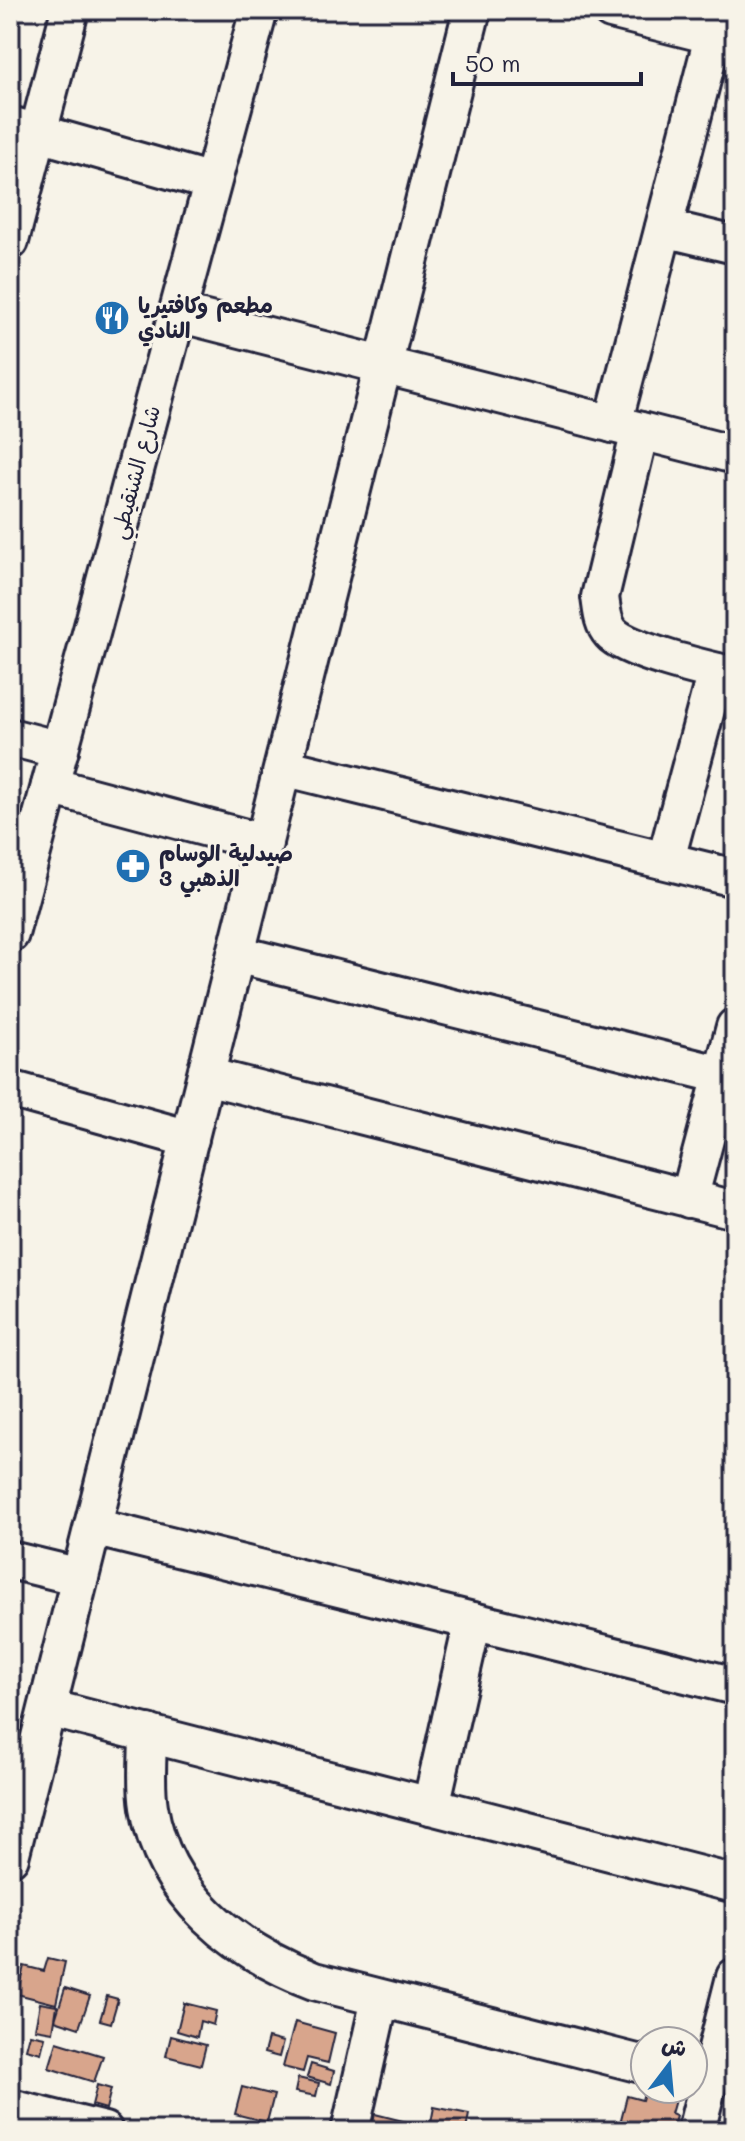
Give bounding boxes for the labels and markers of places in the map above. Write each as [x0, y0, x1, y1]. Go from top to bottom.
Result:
place label: مطعم وكافتيريا النادي [138, 290, 273, 347]
restaurant icon: مطعم وكافتيريا النادي [93, 299, 131, 337]
place label: صيدلية الوسام الذهبي 3 [159, 838, 293, 898]
pharmacy icon: صيدلية الوسام الذهبي 3 [114, 847, 152, 885]

